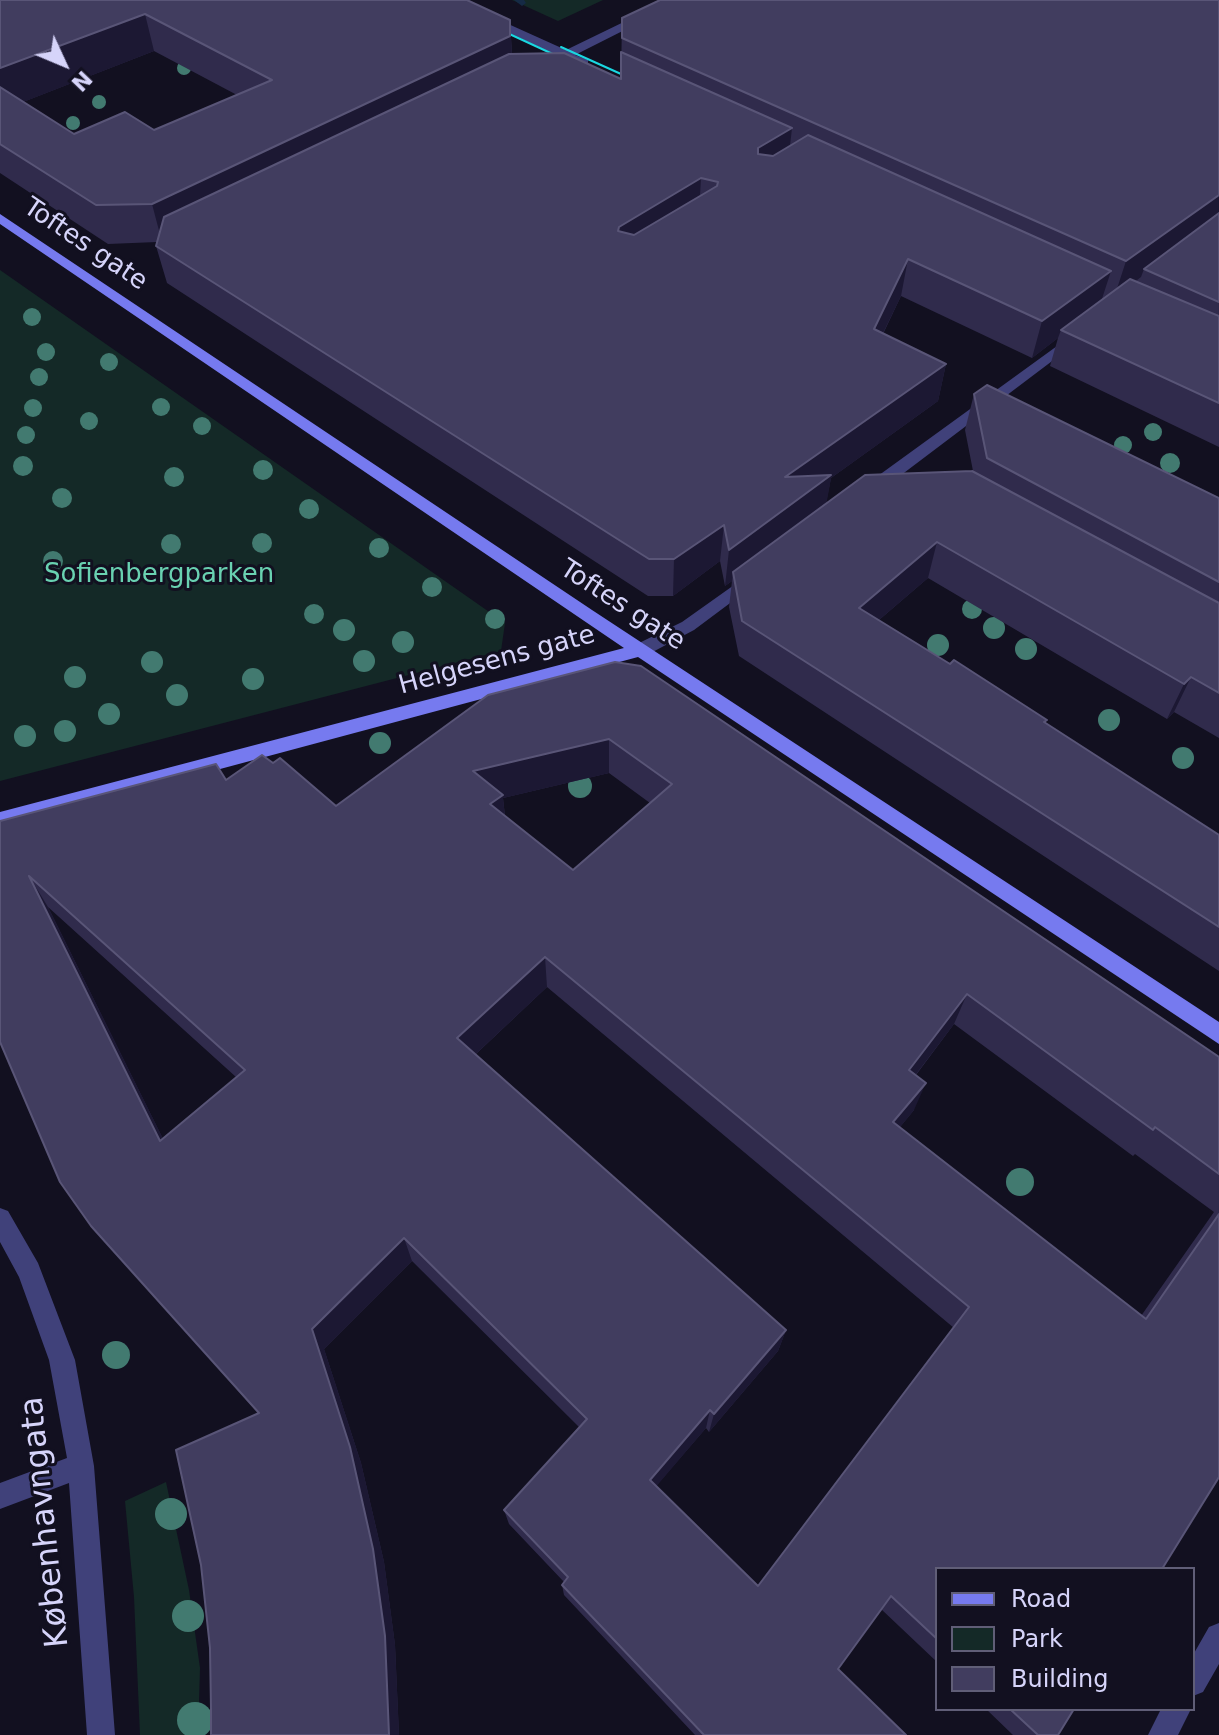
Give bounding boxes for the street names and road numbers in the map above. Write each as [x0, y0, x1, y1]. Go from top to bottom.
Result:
street label: Toftes gate [17, 192, 153, 298]
street label: Toftes gate [554, 554, 690, 658]
street label: Helgesens gate [396, 620, 598, 702]
street label: Københavngata [14, 1395, 78, 1649]

